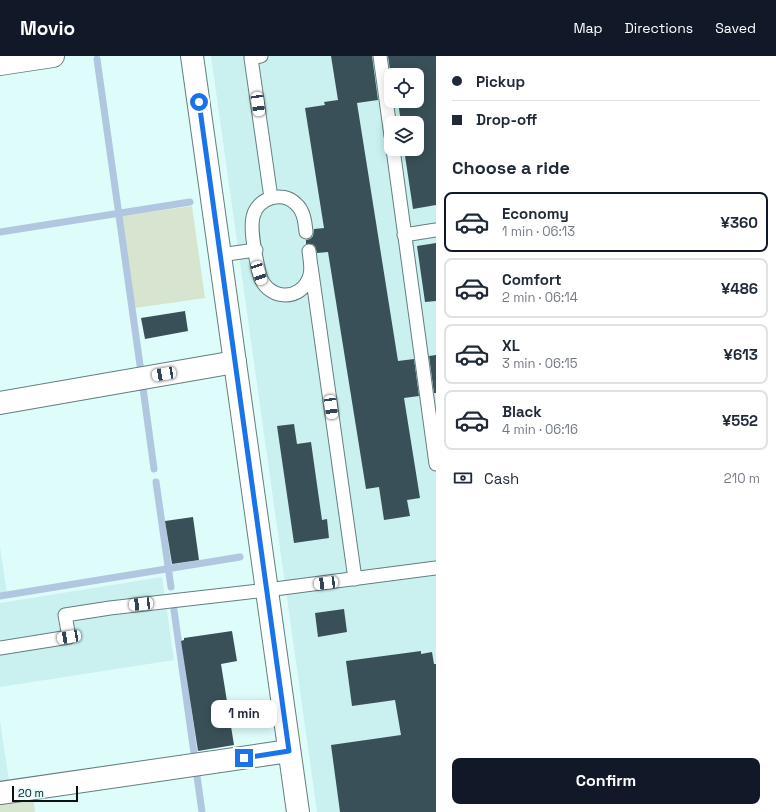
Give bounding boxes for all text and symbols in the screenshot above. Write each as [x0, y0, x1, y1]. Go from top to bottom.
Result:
text: Movio [20, 16, 75, 41]
text: Map [573, 19, 603, 37]
text: Directions [625, 19, 693, 37]
text: Saved [715, 19, 756, 37]
map controls [384, 68, 424, 156]
button: locate [384, 68, 424, 108]
text: Pickup [476, 72, 525, 91]
car [250, 91, 266, 117]
route start [190, 93, 208, 111]
text: Drop-off [476, 110, 537, 129]
button: layers [384, 116, 424, 156]
text: Choose a ride [452, 156, 570, 179]
icon: car [454, 204, 490, 240]
text: Economy [502, 204, 569, 223]
text: ¥360 [721, 213, 758, 232]
text: 1 min · 06:13 [502, 223, 575, 240]
car [250, 260, 268, 286]
icon: car [454, 270, 490, 306]
text: Comfort [502, 270, 562, 289]
text: ¥486 [721, 279, 758, 298]
text: 2 min · 06:14 [502, 289, 578, 306]
icon: car [454, 336, 490, 372]
text: XL [502, 336, 520, 355]
text: ¥613 [724, 345, 758, 364]
text: 3 min · 06:15 [502, 355, 577, 372]
car [151, 366, 177, 382]
car [323, 394, 339, 420]
icon: car [454, 402, 490, 438]
text: Black [502, 402, 542, 421]
text: ¥552 [722, 411, 758, 430]
text: 4 min · 06:16 [502, 421, 578, 438]
icon: cash [452, 467, 474, 489]
text: Cash [484, 469, 519, 488]
text: 210 m [724, 470, 760, 487]
car [313, 576, 339, 590]
car [128, 597, 154, 611]
car [56, 629, 82, 645]
callout: 1 min [211, 700, 277, 728]
text: 1 min [228, 705, 260, 722]
route end [235, 749, 253, 767]
button: Confirm [452, 758, 760, 804]
scale bar [12, 784, 78, 803]
text: 20 m [18, 786, 44, 800]

